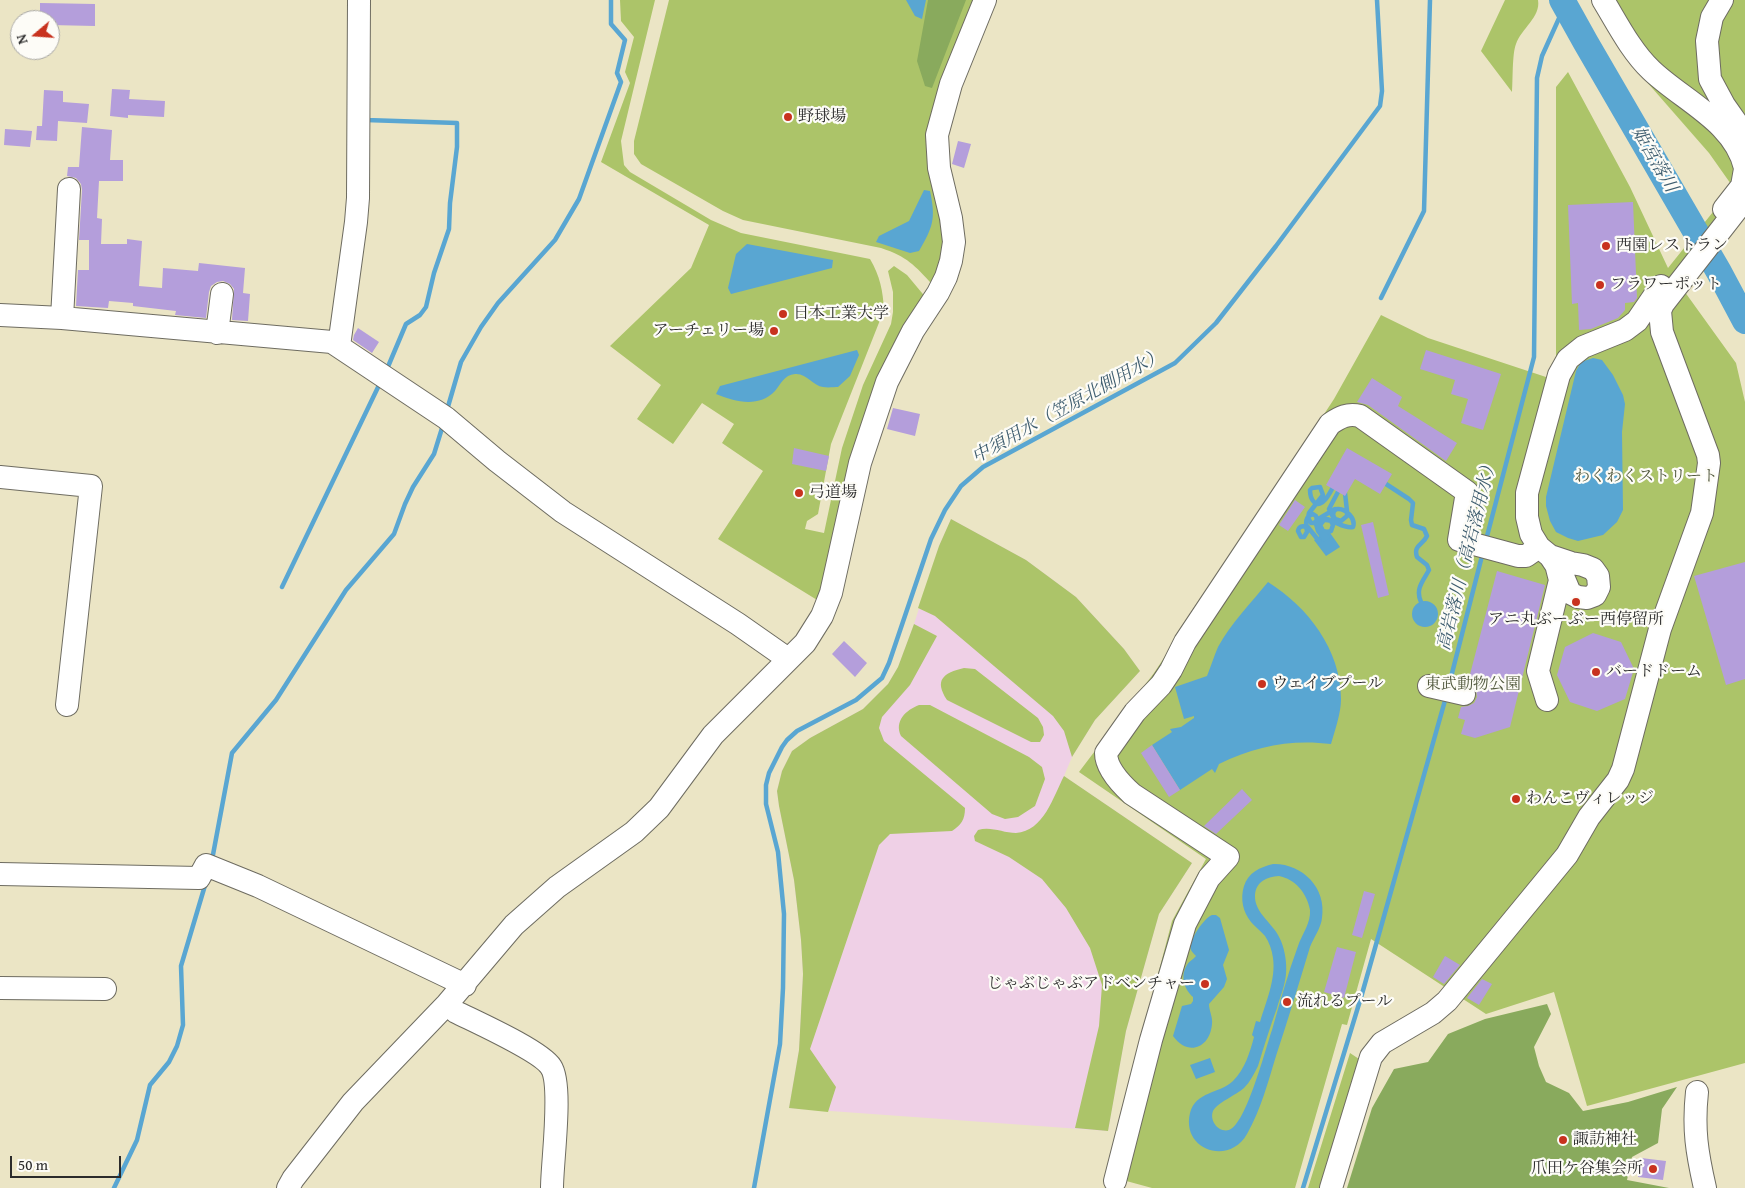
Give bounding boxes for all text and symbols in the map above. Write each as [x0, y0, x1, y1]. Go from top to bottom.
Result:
north arrow [10, 10, 60, 60]
text: N [11, 32, 33, 47]
place label: 野球場 [798, 107, 846, 127]
marker: 野球場 [782, 111, 794, 123]
water label: 姫宮落川 [1627, 123, 1681, 197]
place label: 西園レストラン [1616, 236, 1728, 256]
marker: 西園レストラン [1600, 240, 1612, 252]
place label: フラワーポット [1610, 275, 1722, 295]
marker: フラワーポット [1594, 279, 1606, 291]
place label: 日本工業大学 [793, 304, 889, 324]
marker: 日本工業大学 [777, 308, 789, 320]
place label: アーチェリー場 [652, 321, 764, 341]
marker: アーチェリー場 [768, 325, 780, 337]
water label: 中須用水（笠原北側用水） [968, 345, 1168, 469]
water label: 高岩落川（高岩落用水） [1434, 455, 1502, 653]
park label: わくわくストリート [1574, 467, 1718, 487]
place label: 弓道場 [809, 483, 857, 503]
marker: 弓道場 [793, 487, 805, 499]
marker: アニ丸ぶーぶー西停留所 [1570, 596, 1582, 608]
place label: アニ丸ぶーぶー西停留所 [1488, 610, 1664, 630]
place label: バードドーム [1606, 662, 1702, 682]
marker: バードドーム [1590, 666, 1602, 678]
place label: ウェイブプール [1272, 674, 1384, 694]
park label: 東武動物公園 [1425, 675, 1521, 695]
marker: ウェイブプール [1256, 678, 1268, 690]
place label: わんこヴィレッジ [1526, 789, 1654, 809]
marker: わんこヴィレッジ [1510, 793, 1522, 805]
place label: じゃぶじゃぶアドベンチャー [987, 974, 1195, 994]
marker: じゃぶじゃぶアドベンチャー [1199, 978, 1211, 990]
place label: 流れるプール [1297, 992, 1393, 1012]
marker: 流れるプール [1281, 996, 1293, 1008]
place label: 諏訪神社 [1573, 1130, 1637, 1150]
marker: 諏訪神社 [1557, 1134, 1569, 1146]
scale bar [12, 1146, 124, 1178]
text: 50 m [18, 1154, 48, 1175]
place label: 爪田ケ谷集会所 [1531, 1159, 1643, 1179]
marker: 爪田ケ谷集会所 [1647, 1163, 1659, 1175]

